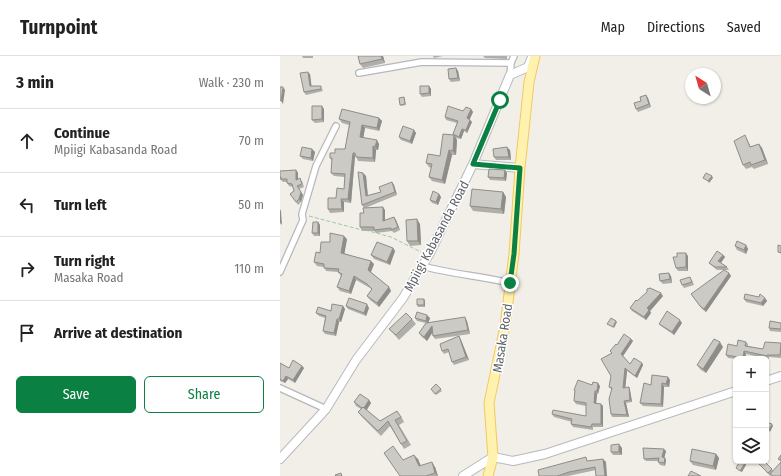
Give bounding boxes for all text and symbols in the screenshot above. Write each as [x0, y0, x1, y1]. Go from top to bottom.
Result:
text: Turnpoint [20, 16, 97, 39]
text: Map [601, 19, 625, 36]
text: Directions [647, 19, 705, 36]
text: Saved [727, 19, 761, 36]
north arrow [685, 68, 721, 104]
text: 3 min [16, 72, 54, 93]
text: Walk · 230 m [199, 75, 264, 90]
route start [491, 91, 509, 109]
text: Continue [54, 124, 110, 142]
icon: ahead [16, 130, 38, 152]
text: 70 m [239, 133, 264, 148]
text: Mpiigi Kabasanda Road [54, 142, 177, 157]
street label: Mpiigi Kabasanda Road [401, 178, 472, 294]
icon: left [16, 194, 38, 216]
text: Turn left [54, 196, 107, 214]
text: 50 m [238, 197, 264, 212]
text: Turn right [54, 252, 115, 270]
icon: right [16, 258, 38, 280]
text: 110 m [234, 261, 264, 276]
text: Masaka Road [54, 270, 124, 285]
route end [501, 274, 519, 292]
street label: Masaka Road [490, 303, 515, 374]
icon: arrive [16, 322, 38, 344]
text: Arrive at destination [54, 324, 182, 342]
map controls [733, 356, 769, 464]
button: + [733, 356, 769, 392]
button: Save [16, 376, 136, 413]
button: Share [144, 376, 264, 413]
button: − [733, 392, 769, 428]
button: layers [733, 428, 769, 464]

